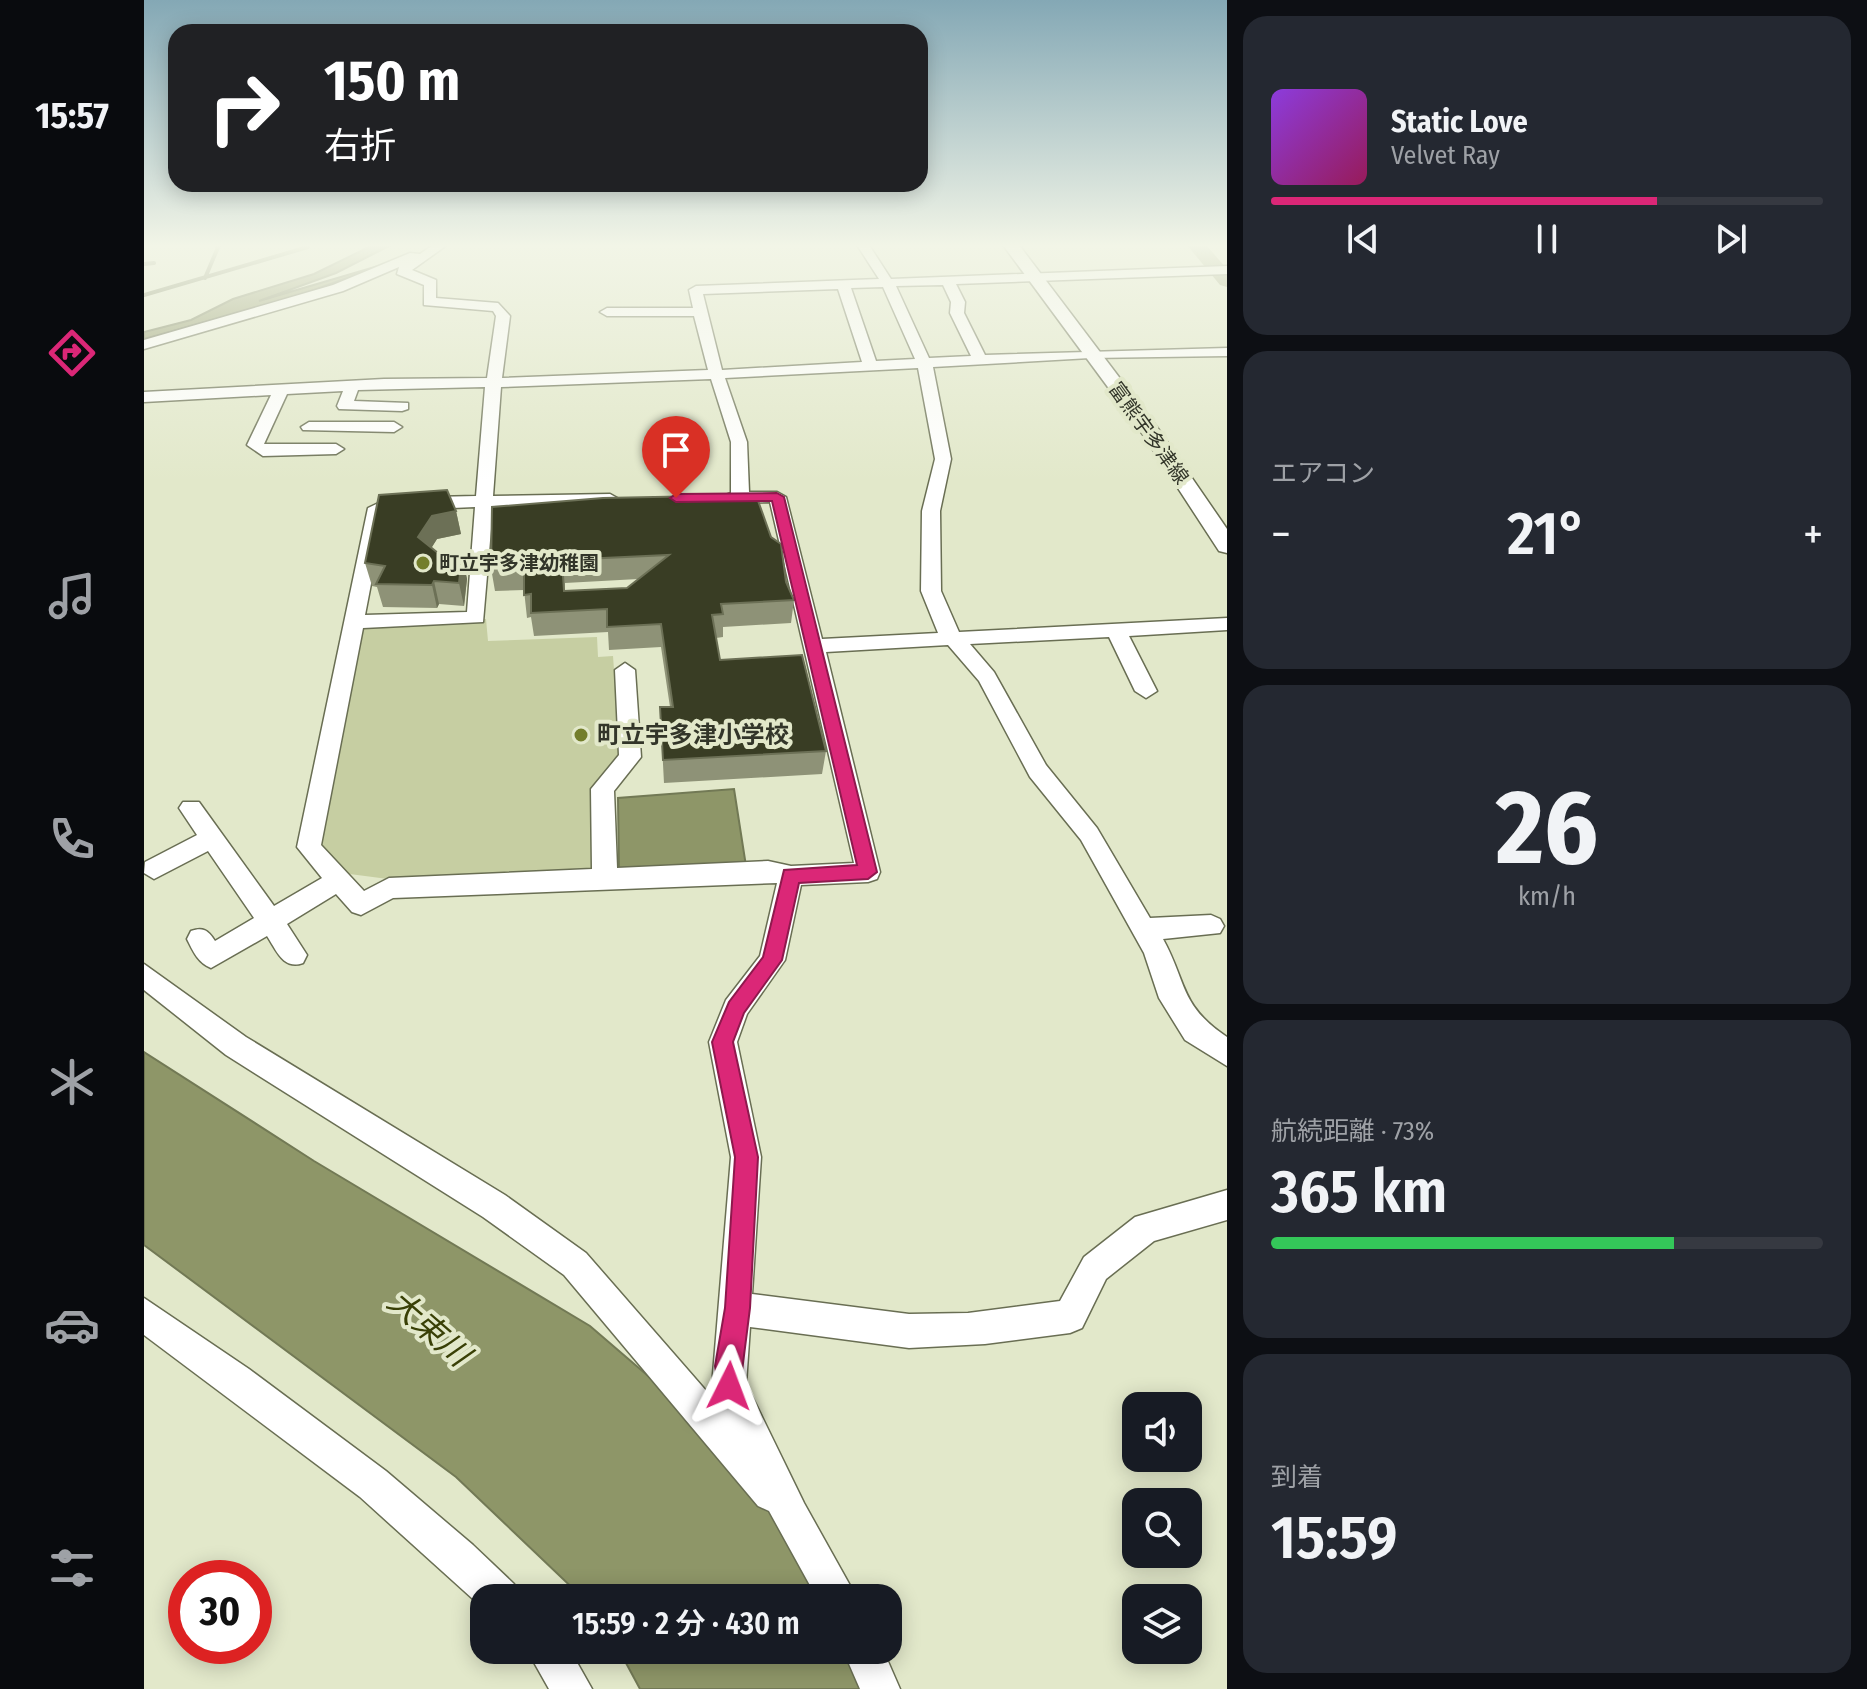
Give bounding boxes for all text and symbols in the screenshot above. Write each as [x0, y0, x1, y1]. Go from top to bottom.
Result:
text: 150 m [324, 48, 460, 115]
icon: right [192, 56, 296, 160]
text: 15:57 [35, 94, 109, 138]
text: Static Love [1391, 104, 1528, 140]
text: 右折 [324, 124, 396, 168]
text: Velvet Ray [1391, 140, 1500, 171]
icon: previous [1341, 217, 1385, 261]
icon: pause [1525, 217, 1569, 261]
icon: next [1709, 217, 1753, 261]
icon: directions [44, 325, 100, 381]
street label: 富熊宇多津線 [1104, 377, 1194, 489]
pin [642, 416, 710, 498]
icon: arrive [654, 428, 698, 472]
text: エアコン [1271, 458, 1375, 489]
text: 21° [1507, 498, 1587, 570]
text: − [1271, 508, 1291, 561]
text: + [1803, 508, 1823, 561]
place label: 町立宇多津幼稚園 [439, 551, 599, 575]
marker: 町立宇多津幼稚園 [414, 554, 432, 572]
icon: music [44, 568, 100, 624]
place label: 町立宇多津小学校 [597, 721, 789, 749]
marker: 町立宇多津小学校 [572, 726, 590, 744]
text: 26 [1496, 766, 1598, 891]
icon: phone [44, 811, 100, 867]
text: km/h [1518, 881, 1576, 912]
icon: climate [44, 1054, 100, 1110]
text: 航続距離 · 73% [1271, 1116, 1434, 1147]
text: 365 km [1271, 1156, 1447, 1228]
water label: 大束川 [380, 1282, 480, 1376]
icon: car [44, 1297, 100, 1353]
position arrow [687, 1344, 771, 1428]
map controls [1122, 1392, 1202, 1664]
button: sound [1122, 1392, 1202, 1472]
text: 到着 [1271, 1462, 1323, 1493]
button: search [1122, 1488, 1202, 1568]
text: 15:59 [1271, 1502, 1398, 1574]
icon: filters [44, 1540, 100, 1596]
speed limit sign: 30 [168, 1560, 272, 1664]
button: layers [1122, 1584, 1202, 1664]
text: 15:59 · 2 分 · 430 m [572, 1606, 800, 1642]

